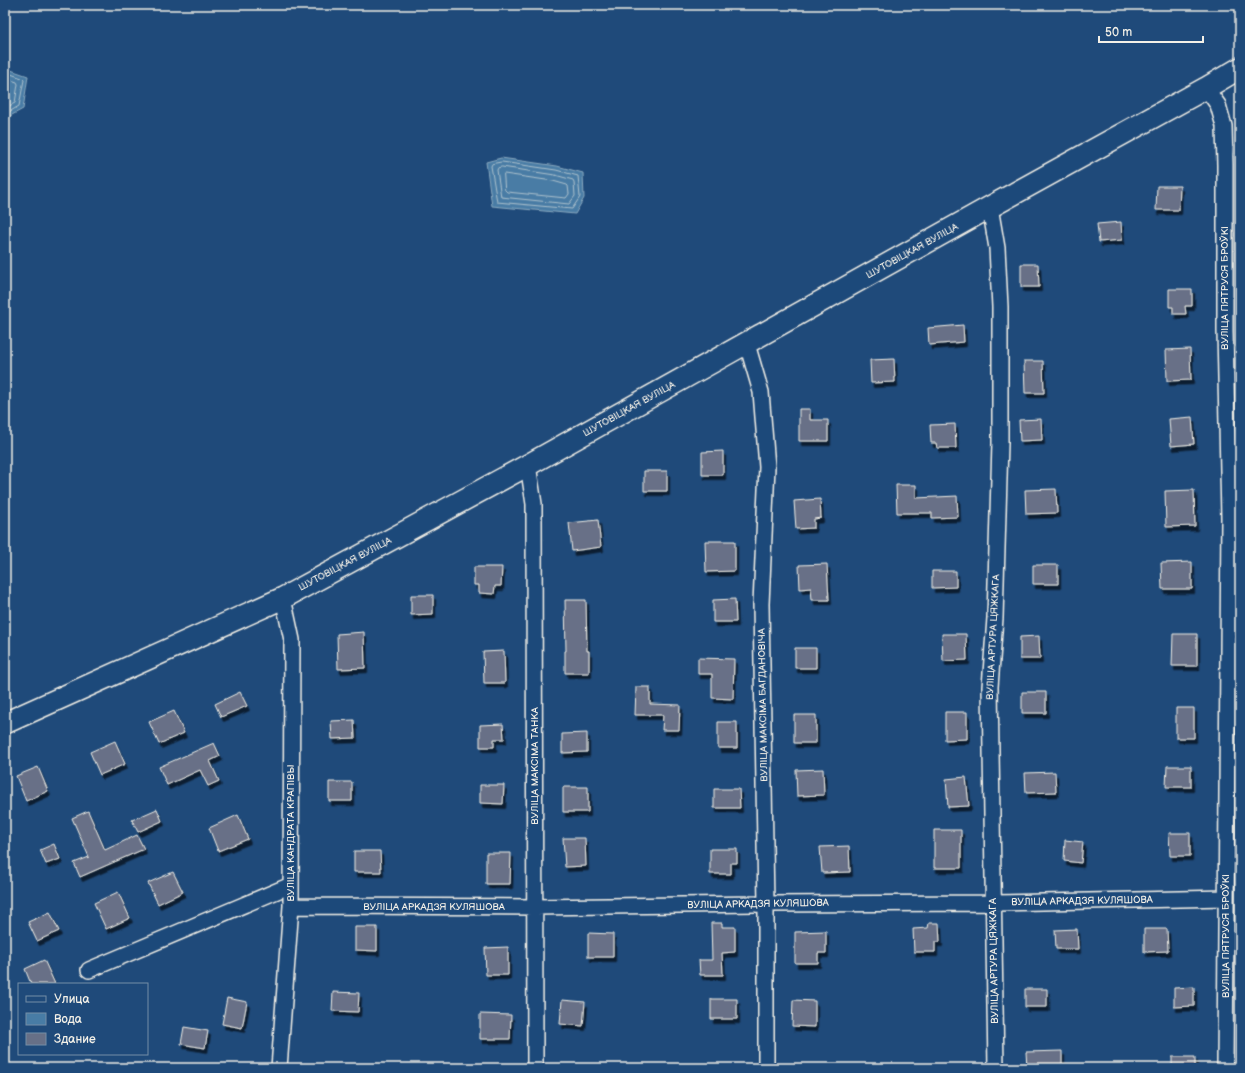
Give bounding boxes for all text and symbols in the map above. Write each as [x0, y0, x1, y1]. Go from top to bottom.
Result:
scale bar [1099, 18, 1203, 44]
text: 50 m [1105, 25, 1132, 40]
street label: ШУТОВІЦКАЯ ВУЛІЦА [864, 220, 961, 281]
street label: ВУЛІЦА ПЯТРУСЯ БРОЎКІ [1219, 226, 1231, 350]
street label: ШУТОВІЦКАЯ ВУЛІЦА [581, 378, 678, 439]
street label: ШУТОВІЦКАЯ ВУЛІЦА [296, 534, 394, 594]
street label: ВУЛІЦА АРТУРА ЦЯЖКАГА [984, 573, 1002, 700]
street label: ВУЛІЦА МАКСІМА БАГДАНОВІЧА [756, 627, 770, 782]
street label: ВУЛІЦА МАКСІМА ТАНКА [529, 706, 541, 825]
street label: ВУЛІЦА КАНДРАТА КРАПІВЫ [285, 765, 297, 901]
street label: ВУЛІЦА ПЯТРУСЯ БРОЎКІ [1220, 874, 1232, 998]
street label: ВУЛІЦА АРКАДЗЯ КУЛЯШОВА [1011, 894, 1154, 908]
street label: ВУЛІЦА АРКАДЗЯ КУЛЯШОВА [687, 897, 830, 911]
street label: ВУЛІЦА АРТУРА ЦЯЖКАГА [987, 897, 1001, 1024]
street label: ВУЛІЦА АРКАДЗЯ КУЛЯШОВА [363, 901, 506, 913]
legend [18, 983, 148, 1055]
text: Улица [54, 992, 90, 1007]
text: Вода [54, 1012, 82, 1027]
text: Здание [54, 1032, 96, 1047]

